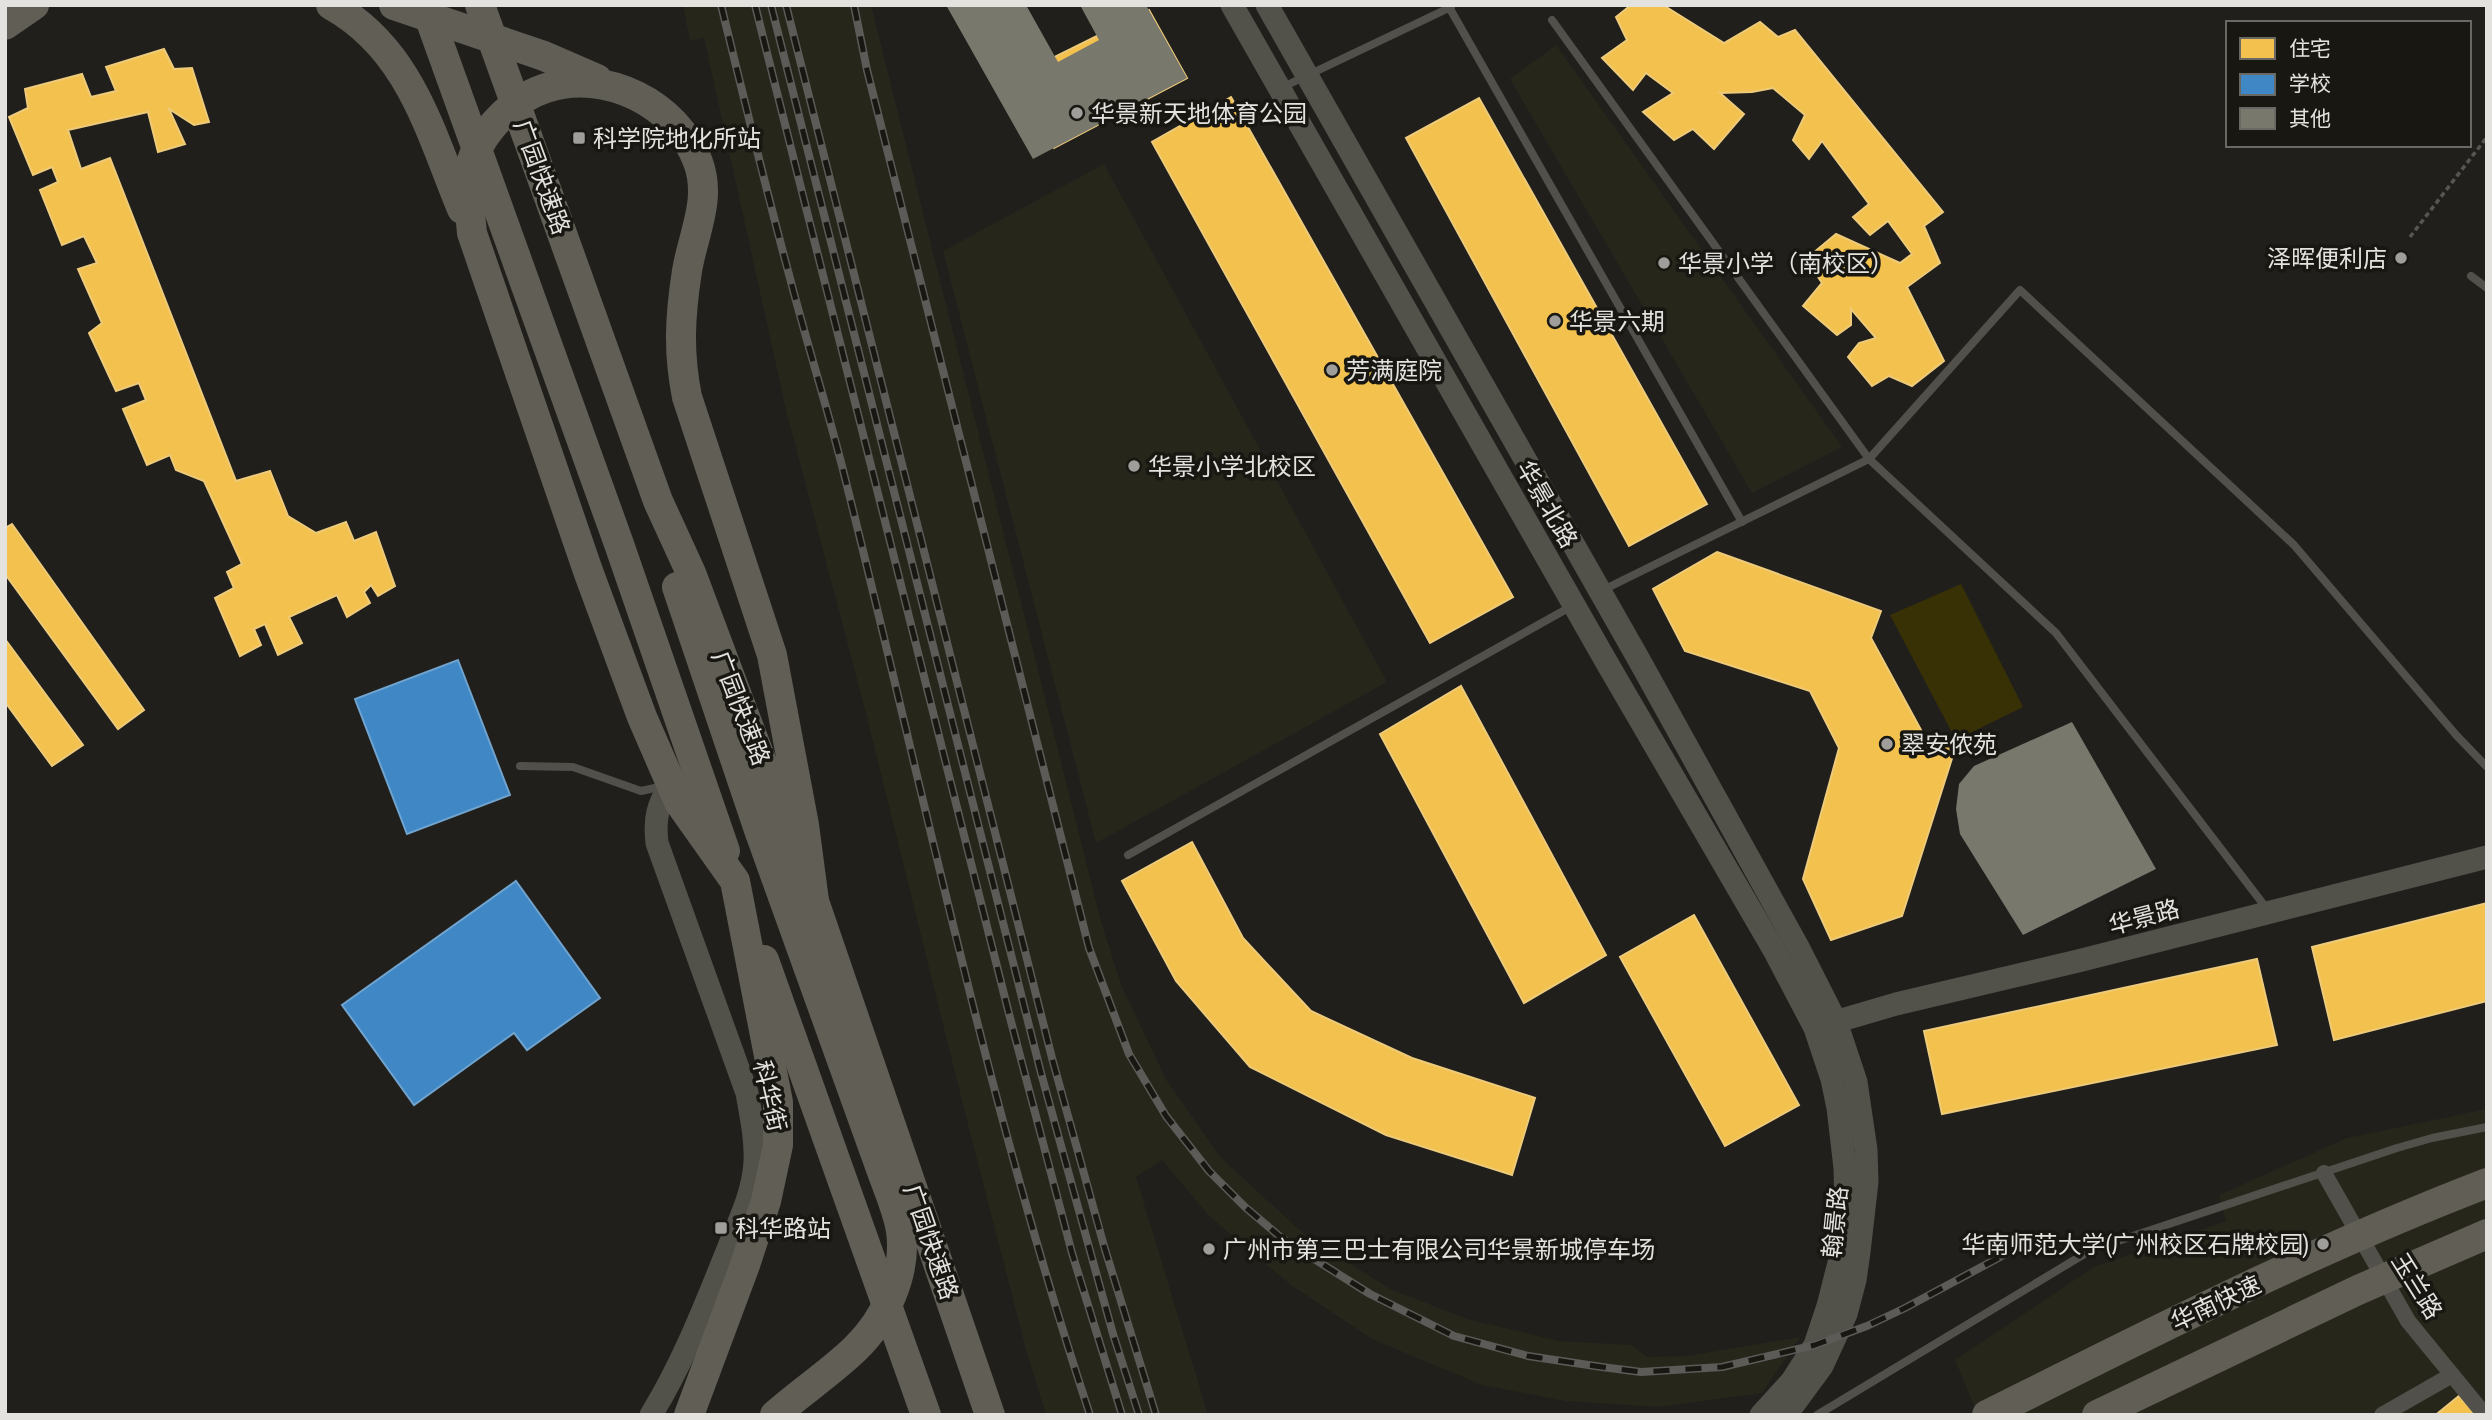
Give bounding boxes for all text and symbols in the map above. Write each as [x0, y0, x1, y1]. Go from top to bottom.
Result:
legend [2226, 21, 2471, 147]
text: 住宅 [2289, 36, 2331, 60]
text: 学校 [2289, 71, 2331, 95]
place label: 华景新天地体育公园 [1091, 100, 1307, 127]
marker: 华景新天地体育公园 [1069, 105, 1085, 121]
text: 其他 [2289, 106, 2331, 130]
street label: 广园快速路 [509, 116, 575, 238]
place label: 科学院地化所站 [593, 125, 761, 152]
marker: 科学院地化所站 [571, 130, 587, 146]
place label: 泽晖便利店 [2267, 245, 2387, 272]
place label: 华景小学（南校区） [1678, 250, 1894, 277]
marker: 泽晖便利店 [2393, 250, 2409, 266]
marker: 华景小学（南校区） [1656, 255, 1672, 271]
place label: 华景六期 [1569, 308, 1665, 335]
marker: 华景六期 [1547, 313, 1563, 329]
place label: 芳满庭院 [1346, 357, 1442, 384]
marker: 芳满庭院 [1324, 362, 1340, 378]
place label: 华景小学北校区 [1148, 453, 1316, 480]
street label: 华景北路 [1511, 456, 1583, 552]
marker: 华景小学北校区 [1126, 458, 1142, 474]
street label: 广园快速路 [707, 647, 775, 769]
place label: 翠安侬苑 [1901, 731, 1997, 758]
marker: 翠安侬苑 [1879, 736, 1895, 752]
street label: 华景路 [2106, 895, 2182, 939]
street label: 科华街 [749, 1058, 791, 1134]
street label: 广园快速路 [899, 1181, 963, 1303]
street label: 翰景路 [1818, 1185, 1852, 1259]
place label: 科华路站 [735, 1215, 831, 1242]
marker: 科华路站 [713, 1220, 729, 1236]
place label: 华南师范大学(广州校区石牌校园) [1961, 1231, 2309, 1258]
place label: 广州市第三巴士有限公司华景新城停车场 [1223, 1236, 1655, 1263]
marker: 华南师范大学(广州校区石牌校园) [2315, 1236, 2331, 1252]
marker: 广州市第三巴士有限公司华景新城停车场 [1201, 1241, 1217, 1257]
street label: 玉兰路 [2386, 1248, 2448, 1324]
street label: 华南快速 [2167, 1270, 2265, 1336]

